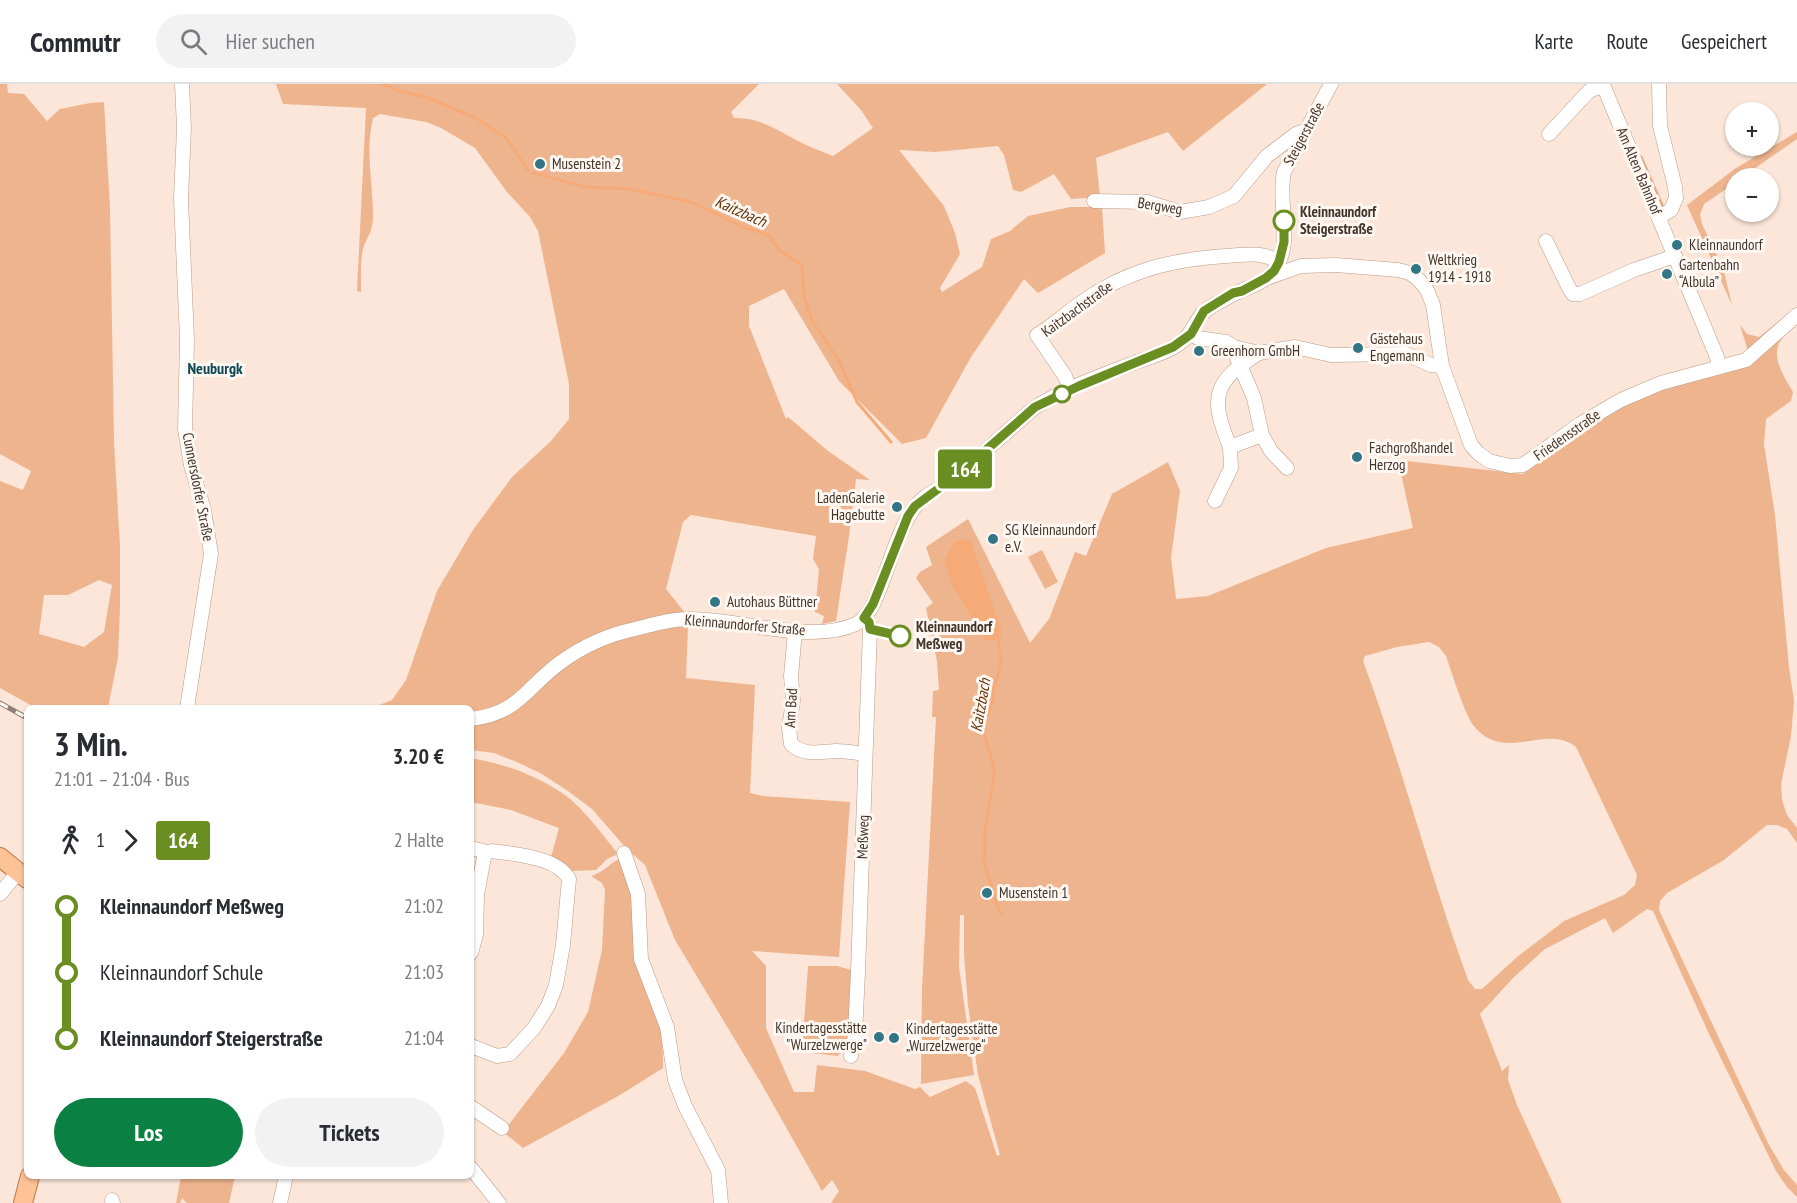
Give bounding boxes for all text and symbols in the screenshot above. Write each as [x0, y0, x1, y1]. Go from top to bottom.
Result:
search box [156, 14, 576, 68]
text: Commutr [30, 23, 120, 60]
icon: search [177, 25, 210, 58]
text: Hier suchen [225, 27, 315, 55]
text: Karte [1535, 28, 1573, 55]
text: Route [1606, 28, 1648, 55]
text: Gespeichert [1681, 28, 1767, 55]
street label: Steigerstraße [1279, 99, 1328, 169]
map controls [1725, 102, 1779, 222]
button: + [1725, 102, 1779, 156]
street label: Am Alten Bahnhof [1613, 124, 1667, 218]
place label: Musenstein 2 [552, 154, 621, 173]
marker: Musenstein 2 [533, 157, 547, 171]
button: − [1725, 168, 1779, 222]
water label: Kaitzbach [712, 191, 770, 231]
street label: Bergweg [1136, 193, 1184, 218]
place label: Kleinnaundorf Steigerstraße [1300, 202, 1377, 238]
marker: Kleinnaundorf Steigerstraße [1273, 210, 1295, 232]
place label: Kleinnaundorf [1689, 235, 1764, 254]
marker: Kleinnaundorf [1670, 238, 1684, 252]
place label: Weltkrieg 1914 - 1918 [1428, 250, 1492, 286]
place label: Gartenbahn “Albula” [1679, 255, 1739, 291]
marker: Weltkrieg 1914 - 1918 [1409, 262, 1423, 276]
marker: Gartenbahn “Albula” [1660, 267, 1674, 281]
street label: Kaitzbachstraße [1037, 276, 1116, 341]
place label: Gästehaus Engemann [1370, 329, 1425, 365]
place label: Greenhorn GmbH [1211, 341, 1300, 360]
marker: Gästehaus Engemann [1351, 341, 1365, 355]
marker: Greenhorn GmbH [1192, 344, 1206, 358]
district label: Neuburgk [187, 358, 243, 378]
unlabelled marker [1053, 385, 1071, 403]
street label: Friedensstraße [1530, 405, 1604, 464]
street label: Cunnersdorfer Straße [179, 431, 218, 543]
place label: Fachgroßhandel Herzog [1369, 438, 1453, 474]
line badge: 164 [930, 450, 1000, 488]
marker: Fachgroßhandel Herzog [1350, 450, 1364, 464]
text: 164 [950, 456, 980, 483]
place label: LadenGalerie Hagebutte [817, 488, 885, 524]
marker: LadenGalerie Hagebutte [890, 500, 904, 514]
place label: SG Kleinnaundorf e.V. [1005, 520, 1097, 556]
marker: SG Kleinnaundorf e.V. [986, 532, 1000, 546]
place label: Autohaus Büttner [727, 592, 818, 611]
marker: Autohaus Büttner [708, 595, 722, 609]
street label: Kleinnaundorfer Straße [684, 610, 806, 639]
place label: Kleinnaundorf Meßweg [916, 617, 993, 653]
marker: Kleinnaundorf Meßweg [889, 625, 911, 647]
water label: Kaitzbach [965, 676, 995, 733]
street label: Am Bad [780, 688, 801, 728]
text: 3 Min. [54, 722, 128, 765]
text: 3.20 € [393, 742, 444, 770]
text: 21:01 – 21:04 · Bus [54, 766, 189, 792]
street label: Meßweg [852, 814, 873, 859]
icon: walk [54, 824, 87, 857]
icon: forward [114, 824, 147, 857]
text: 1 [96, 827, 105, 853]
text: 164 [168, 827, 198, 854]
text: 2 Halte [394, 827, 444, 853]
place label: Musenstein 1 [999, 883, 1068, 902]
marker: Musenstein 1 [980, 886, 994, 900]
text: Kleinnaundorf Meßweg [100, 892, 284, 920]
text: 21:02 [404, 893, 444, 919]
text: Kleinnaundorf Schule [100, 958, 263, 986]
text: 21:03 [404, 959, 444, 985]
place label: Kindertagesstätte "Wurzelzwerge" [775, 1018, 867, 1054]
place label: Kindertagesstätte „Wurzelzwerge“ [906, 1019, 998, 1055]
text: Kleinnaundorf Steigerstraße [100, 1024, 323, 1052]
text: 21:04 [404, 1025, 444, 1051]
marker: Kindertagesstätte "Wurzelzwerge" [872, 1030, 886, 1044]
marker: Kindertagesstätte „Wurzelzwerge“ [887, 1031, 901, 1045]
button: Los [54, 1098, 243, 1167]
button: Tickets [255, 1098, 444, 1167]

